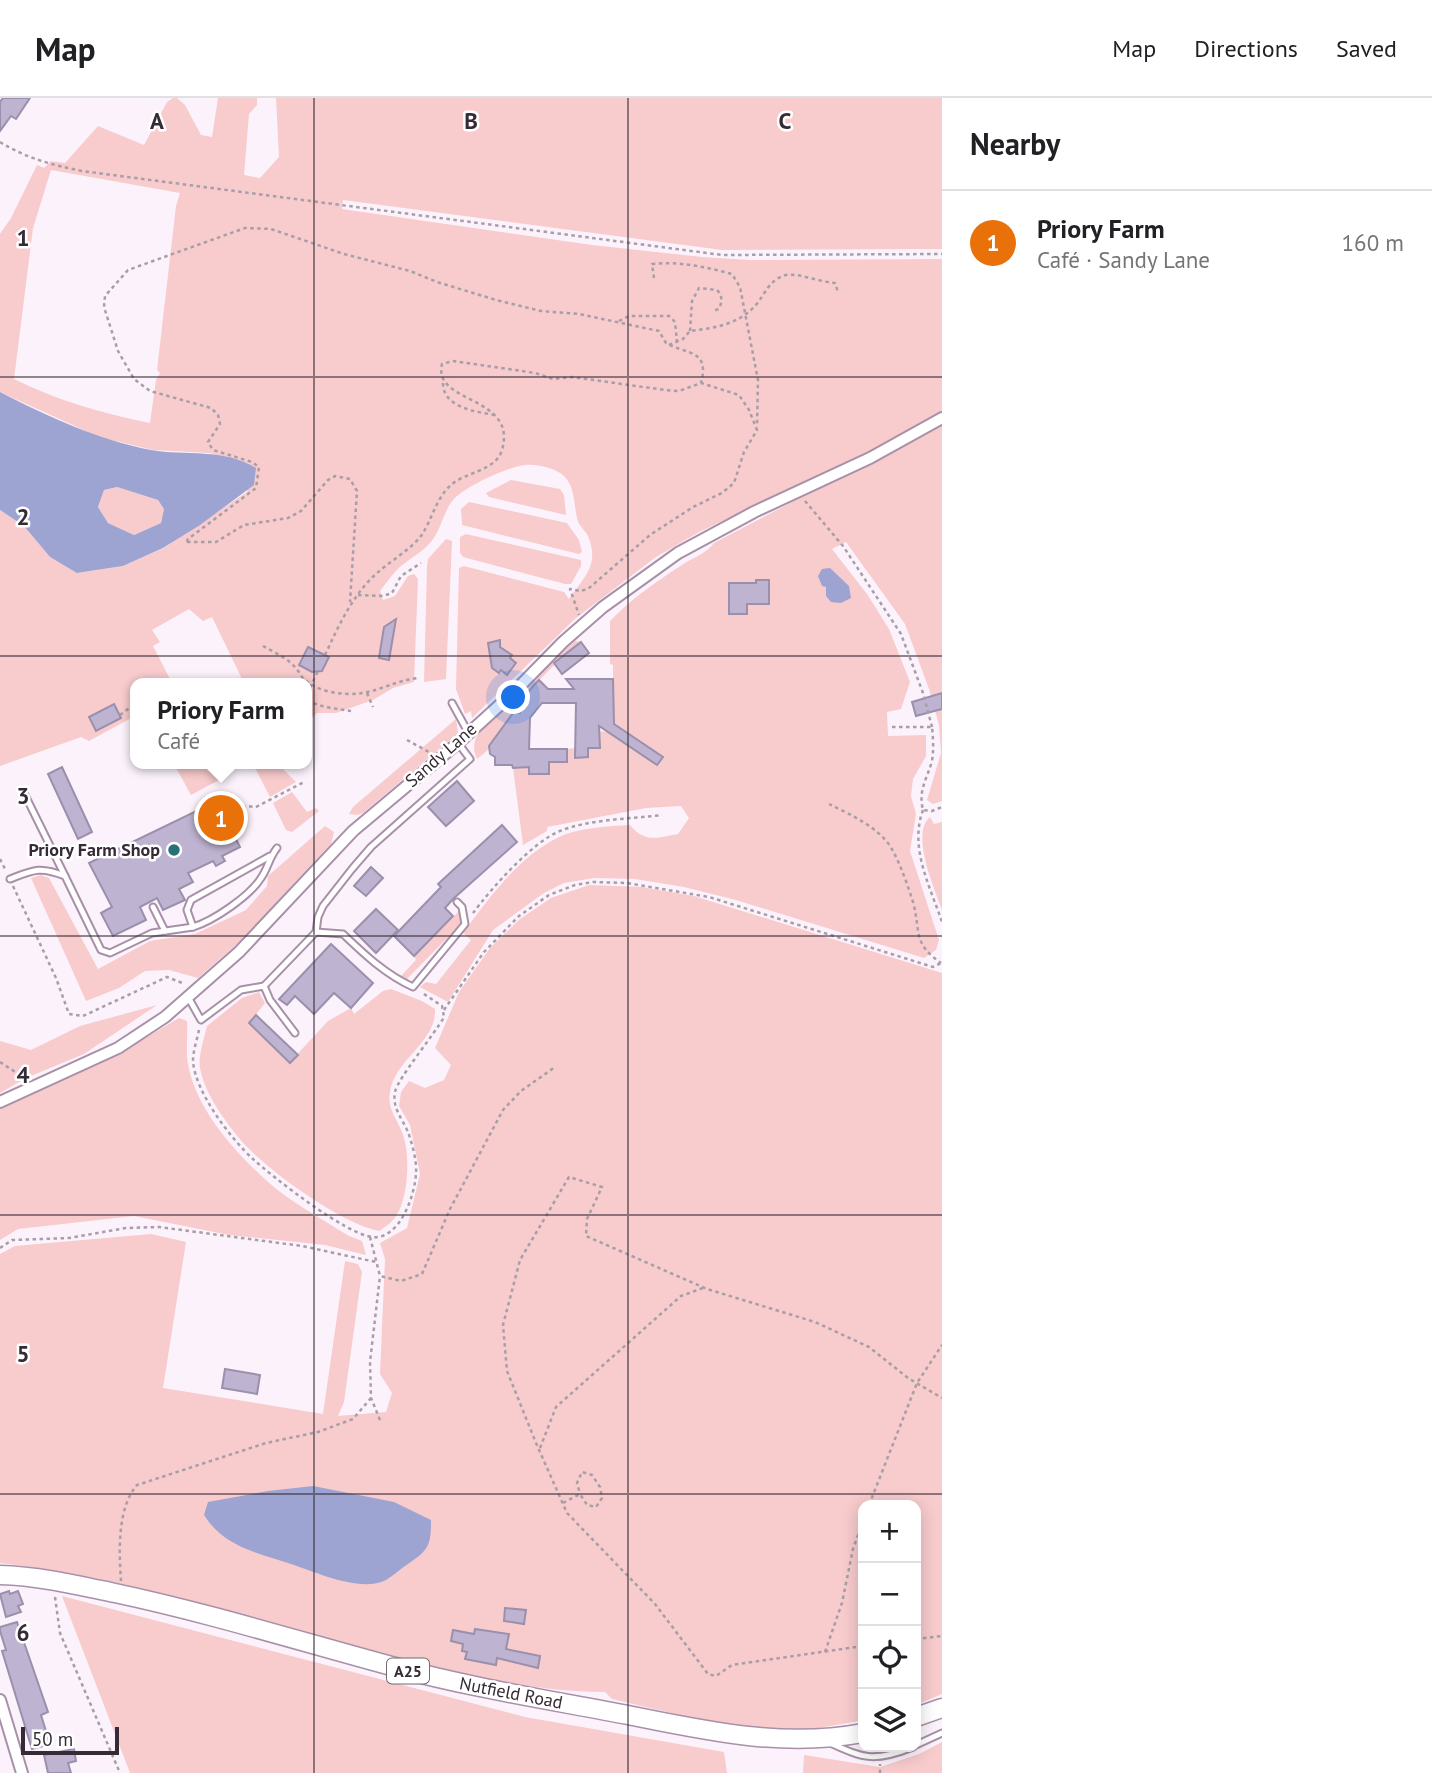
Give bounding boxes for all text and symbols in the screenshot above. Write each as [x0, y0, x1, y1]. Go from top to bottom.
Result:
text: Map [35, 27, 96, 70]
text: Map [1112, 33, 1156, 64]
text: Directions [1194, 33, 1298, 64]
text: Saved [1336, 33, 1397, 64]
text: A [150, 106, 164, 135]
text: B [464, 106, 478, 135]
text: C [779, 106, 792, 135]
text: Nearby [970, 124, 1060, 163]
text: Priory Farm [1037, 212, 1165, 245]
text: 1 [16, 223, 30, 252]
text: 1 [986, 228, 1000, 257]
text: 160 m [1342, 228, 1404, 257]
text: Café · Sandy Lane [1037, 245, 1210, 274]
text: 2 [16, 502, 30, 531]
popup [130, 678, 312, 769]
your location [496, 680, 530, 714]
text: Priory Farm [157, 693, 285, 726]
street label: Sandy Lane [400, 717, 481, 792]
text: Café [157, 726, 200, 755]
text: 3 [16, 781, 30, 810]
pin: 1 [198, 792, 244, 844]
place label: Priory Farm Shop [28, 838, 160, 861]
marker: Priory Farm Shop [166, 842, 182, 858]
text: 4 [16, 1060, 30, 1089]
text: 5 [16, 1339, 30, 1368]
map controls [858, 1500, 921, 1752]
button: + [858, 1500, 921, 1563]
button: − [858, 1563, 921, 1626]
text: 6 [16, 1618, 30, 1647]
button: locate [858, 1626, 921, 1689]
road number: A25 [387, 1658, 429, 1684]
street label: Nutfield Road [458, 1671, 565, 1714]
button: layers [858, 1689, 921, 1752]
scale bar [21, 1724, 119, 1756]
text: 50 m [32, 1727, 73, 1751]

